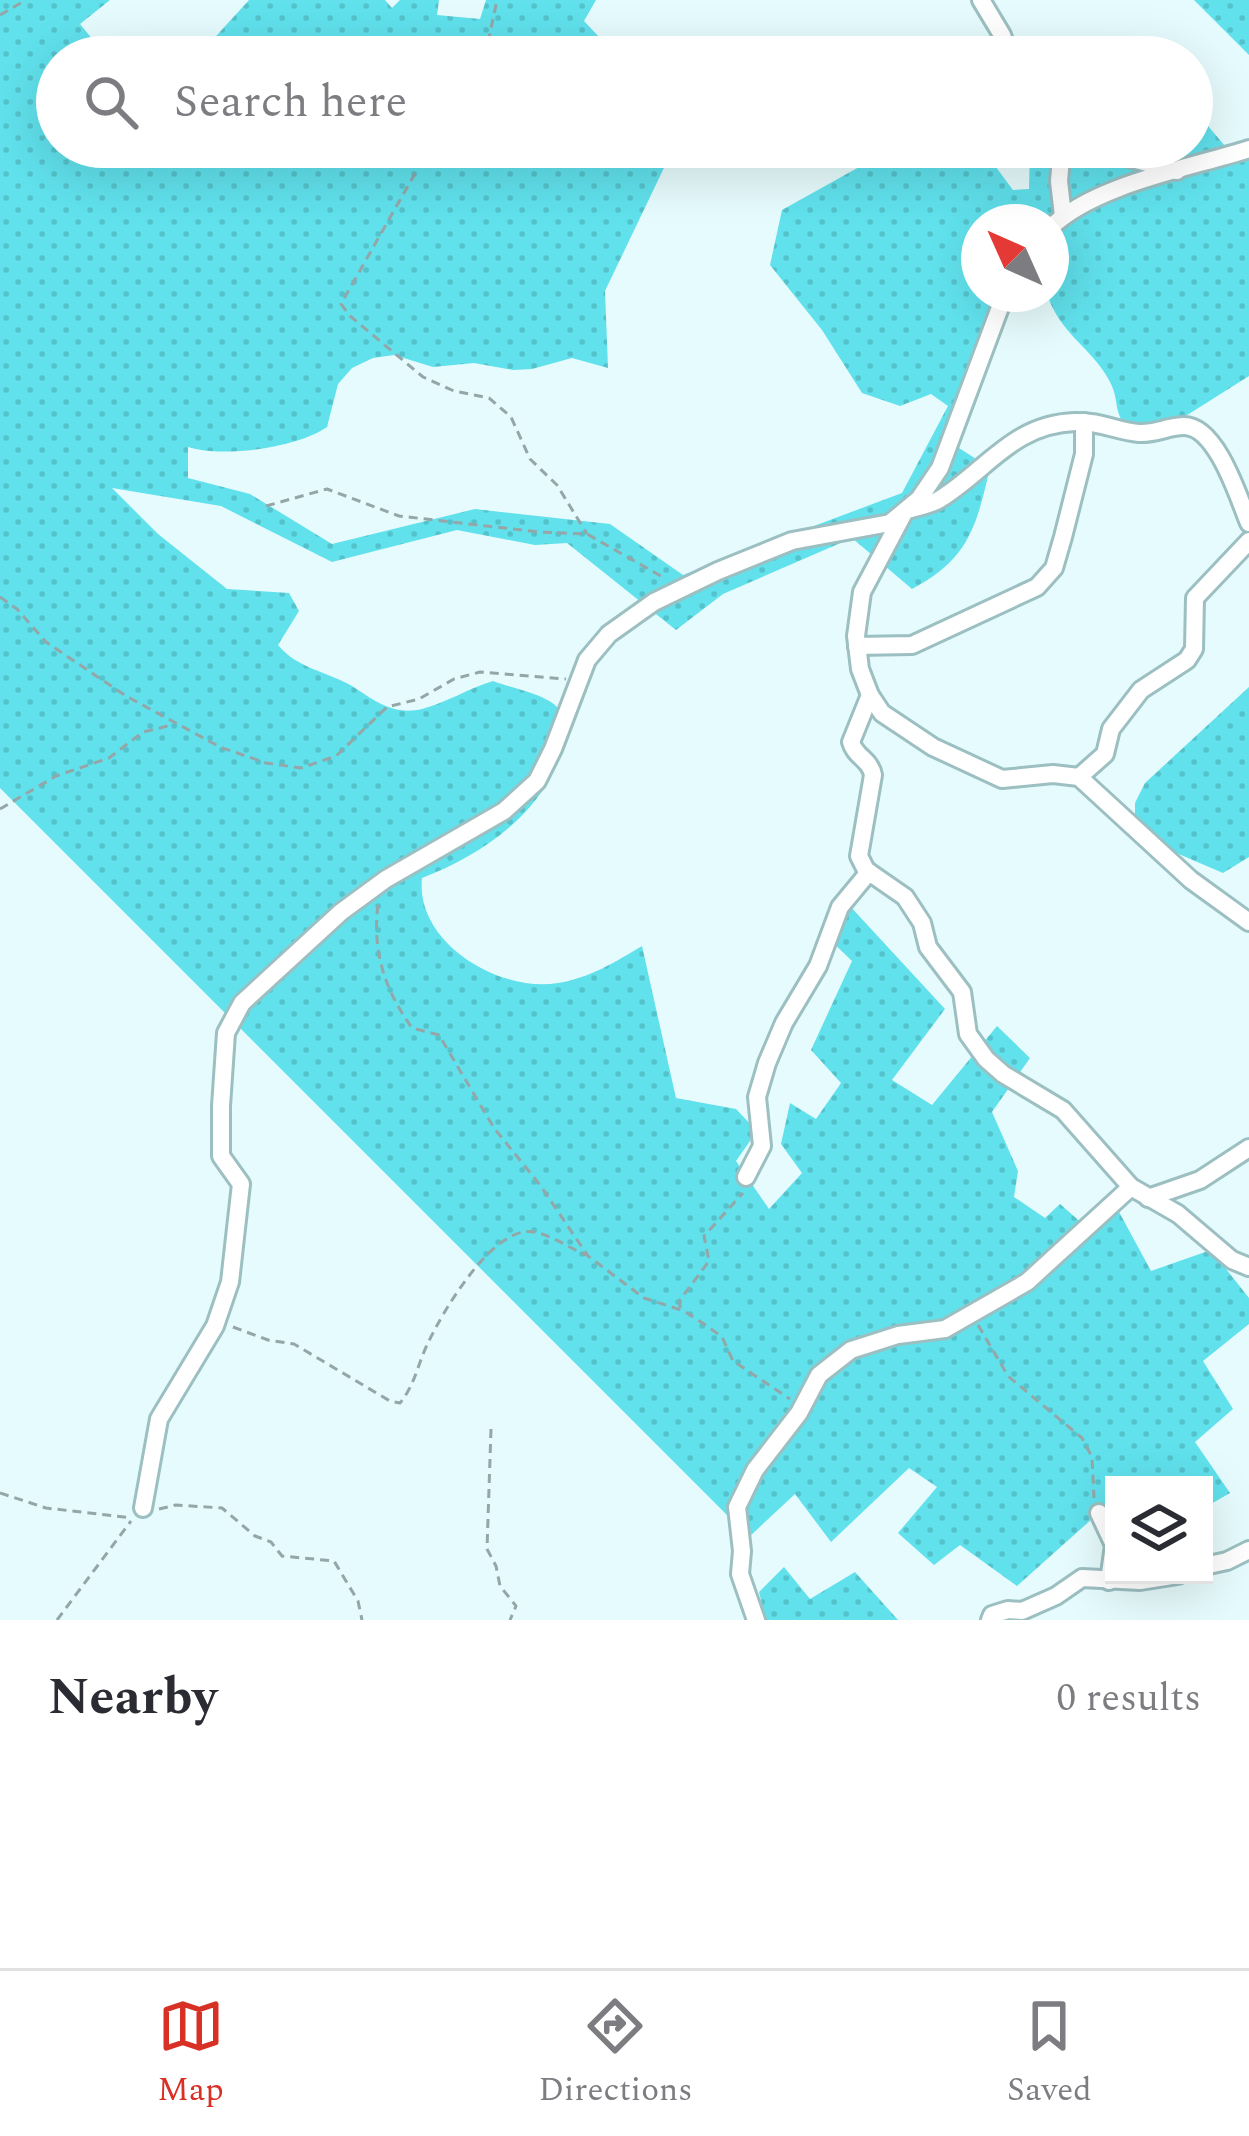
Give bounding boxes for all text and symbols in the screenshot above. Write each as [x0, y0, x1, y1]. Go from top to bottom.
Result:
search box [36, 36, 1213, 168]
text: Search here [174, 68, 407, 137]
icon: search [78, 69, 144, 135]
north arrow [961, 204, 1069, 312]
map controls [1105, 1476, 1213, 1584]
button: layers [1105, 1476, 1213, 1584]
text: Nearby [48, 1659, 217, 1737]
text: 0 results [1057, 1669, 1201, 1728]
tab: Map [157, 1993, 224, 2115]
tab: Directions [538, 1993, 692, 2115]
tab: Saved [1007, 1993, 1092, 2115]

